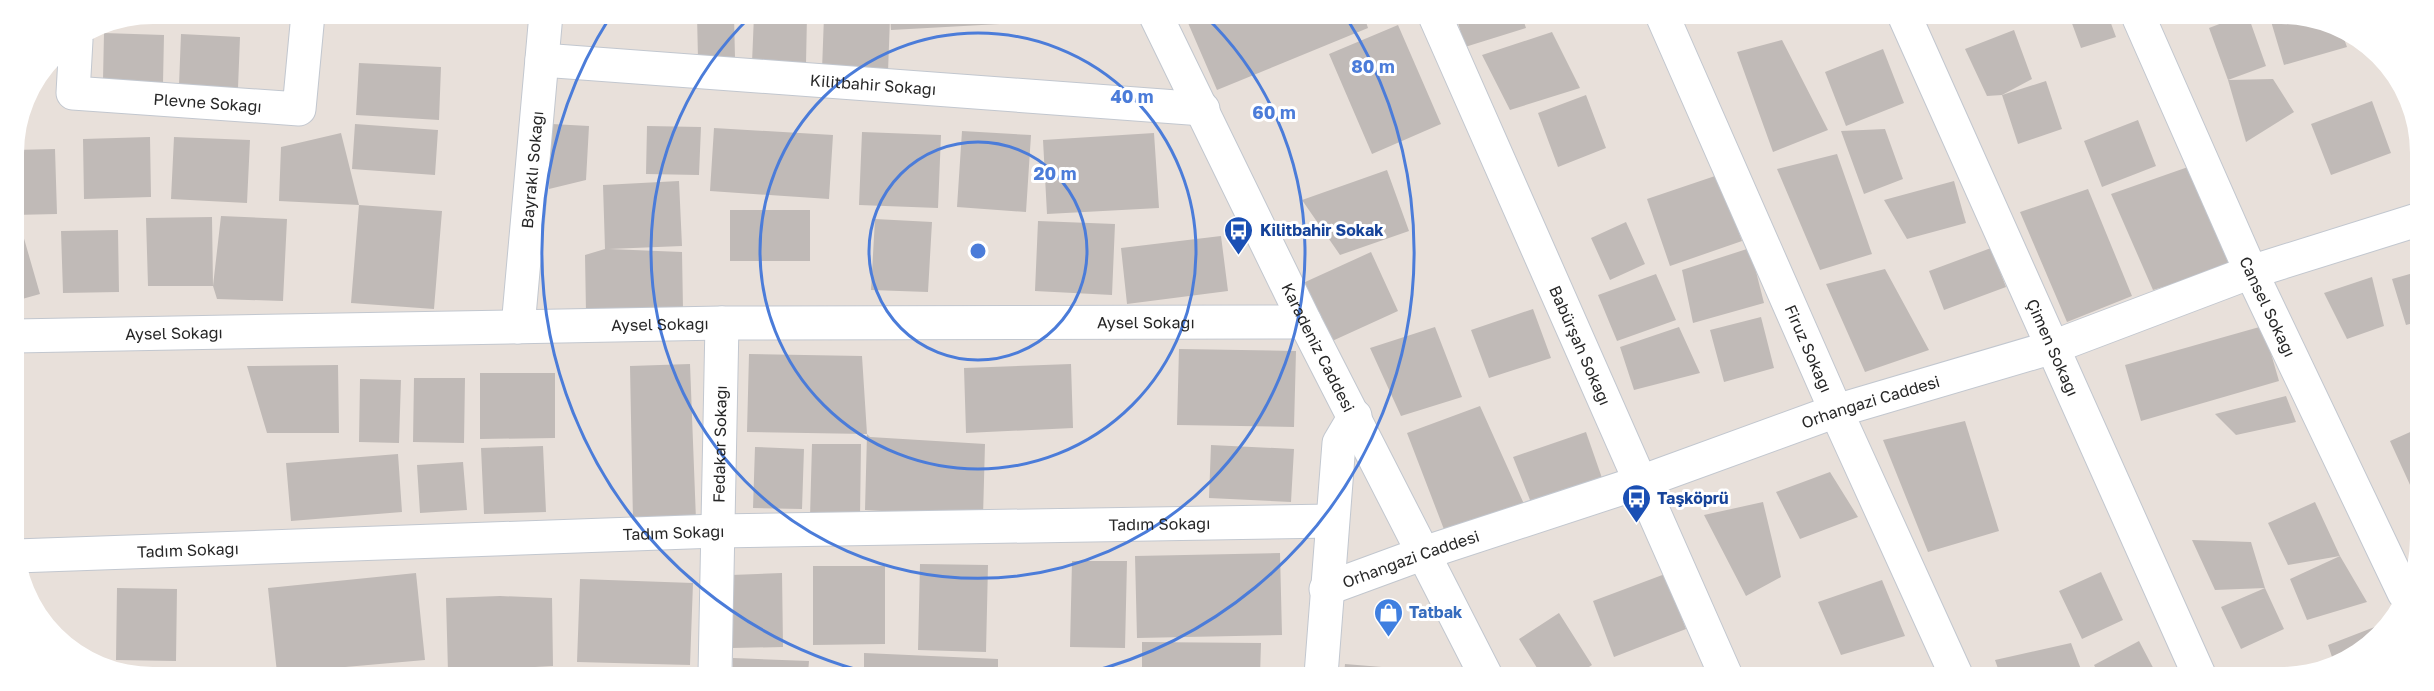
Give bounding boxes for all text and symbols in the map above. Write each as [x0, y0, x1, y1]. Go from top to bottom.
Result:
text: 80 m [1351, 55, 1395, 77]
street label: Kilitbahir Sokağı [809, 70, 937, 99]
text: 40 m [1110, 85, 1154, 107]
street label: Plevne Sokağı [153, 89, 262, 116]
text: 60 m [1252, 101, 1296, 123]
street label: Bayraklı Sokağı [517, 110, 547, 229]
text: 20 m [1034, 162, 1076, 184]
bus stop icon: Kilitbahir Sokak [1223, 214, 1255, 256]
place label: Kilitbahir Sokak [1260, 220, 1384, 240]
centre of rings [968, 241, 988, 261]
street label: Cansel Sokağı [2235, 253, 2300, 360]
street label: Karadeniz Caddesi [1277, 279, 1359, 415]
street label: Babürşah Sokağı [1545, 282, 1615, 408]
street label: Çimen Sokağı [2022, 296, 2083, 399]
street label: Firuz Sokağı [1781, 301, 1837, 395]
street label: Aysel Sokağı [1097, 312, 1195, 332]
street label: Aysel Sokağı [611, 313, 709, 335]
street label: Aysel Sokağı [125, 322, 223, 344]
street label: Orhangazi Caddesi [1799, 371, 1942, 433]
street label: Fedakar Sokağı [708, 385, 731, 503]
bus stop icon: Taşköprü [1620, 482, 1652, 524]
place label: Taşköprü [1657, 488, 1729, 508]
street label: Tadım Sokağı [1108, 513, 1211, 535]
street label: Tadım Sokağı [622, 521, 725, 544]
street label: Orhangazi Caddesi [1339, 526, 1482, 592]
street label: Tadım Sokağı [137, 538, 239, 562]
shop icon: Tatbak [1372, 596, 1404, 638]
place label: Tatbak [1409, 602, 1463, 622]

